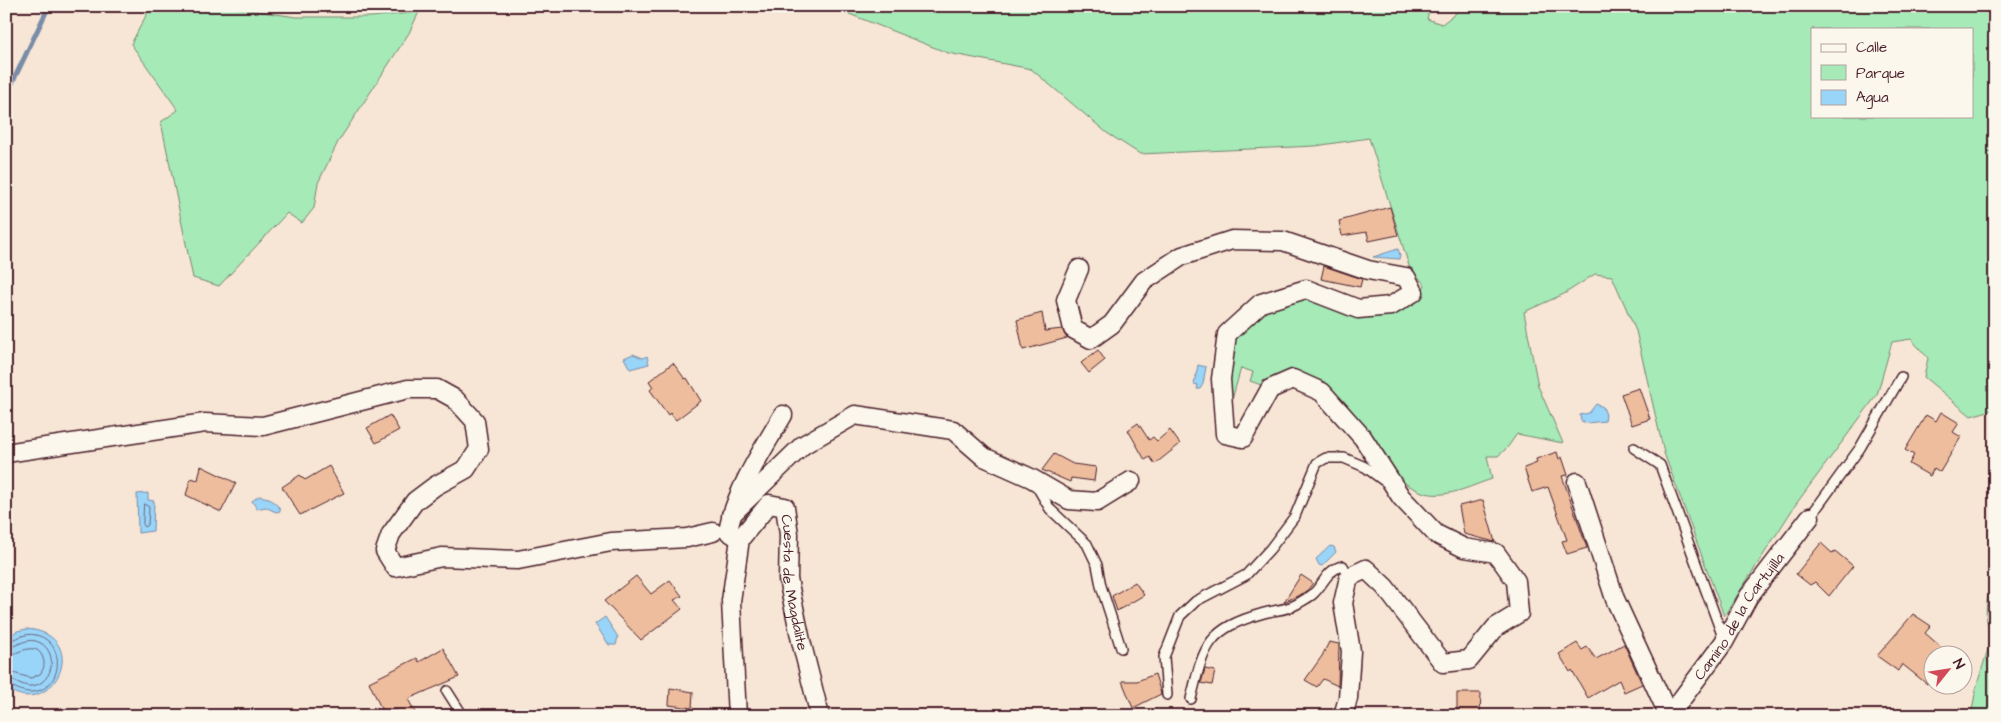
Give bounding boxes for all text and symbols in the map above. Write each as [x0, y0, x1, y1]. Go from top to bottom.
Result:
legend [1811, 28, 1974, 118]
text: Calle [1856, 37, 1887, 58]
text: Parque [1856, 63, 1905, 84]
text: Agua [1856, 87, 1889, 109]
street label: Cuesta de Magdalite [775, 513, 813, 653]
street label: Camino de la Cartujilla [1689, 548, 1790, 685]
north arrow [1924, 644, 1974, 694]
text: N [1948, 655, 1969, 673]

